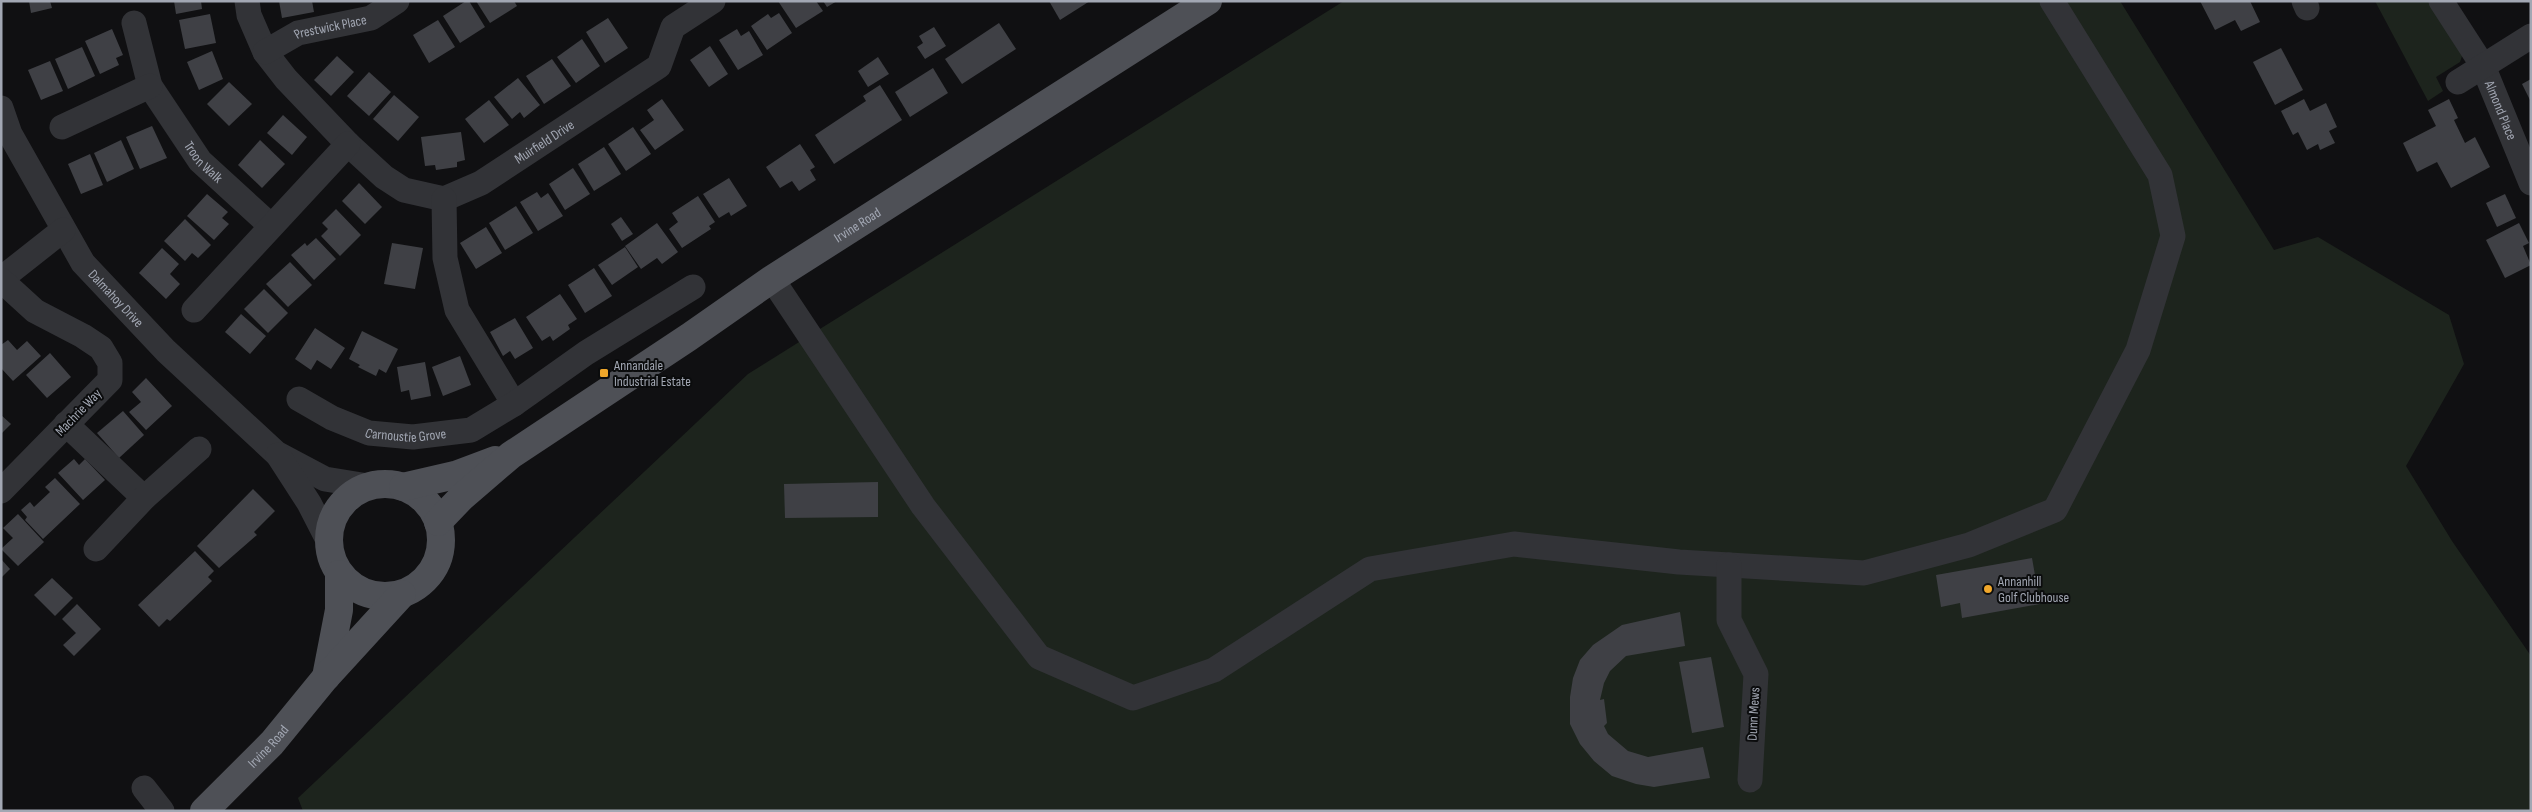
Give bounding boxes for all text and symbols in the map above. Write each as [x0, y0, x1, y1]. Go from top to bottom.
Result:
street label: Prestwick Place [291, 11, 368, 43]
street label: Almond Place [2480, 77, 2520, 143]
street label: Muirfield Drive [511, 116, 577, 168]
street label: Troon Walk [180, 138, 227, 187]
street label: Irvine Road [831, 204, 884, 246]
street label: Dalmahoy Drive [85, 266, 147, 331]
place label: Annandale Industrial Estate [613, 357, 691, 390]
marker: Annandale Industrial Estate [598, 367, 610, 379]
street label: Machrie Way [52, 385, 105, 440]
street label: Carnoustie Grove [362, 424, 447, 446]
place label: Annanhill Golf Clubhouse [1997, 573, 2069, 606]
marker: Annanhill Golf Clubhouse [1982, 583, 1994, 595]
street label: Dunn Mews [1744, 687, 1763, 741]
street label: Irvine Road [244, 722, 292, 771]

